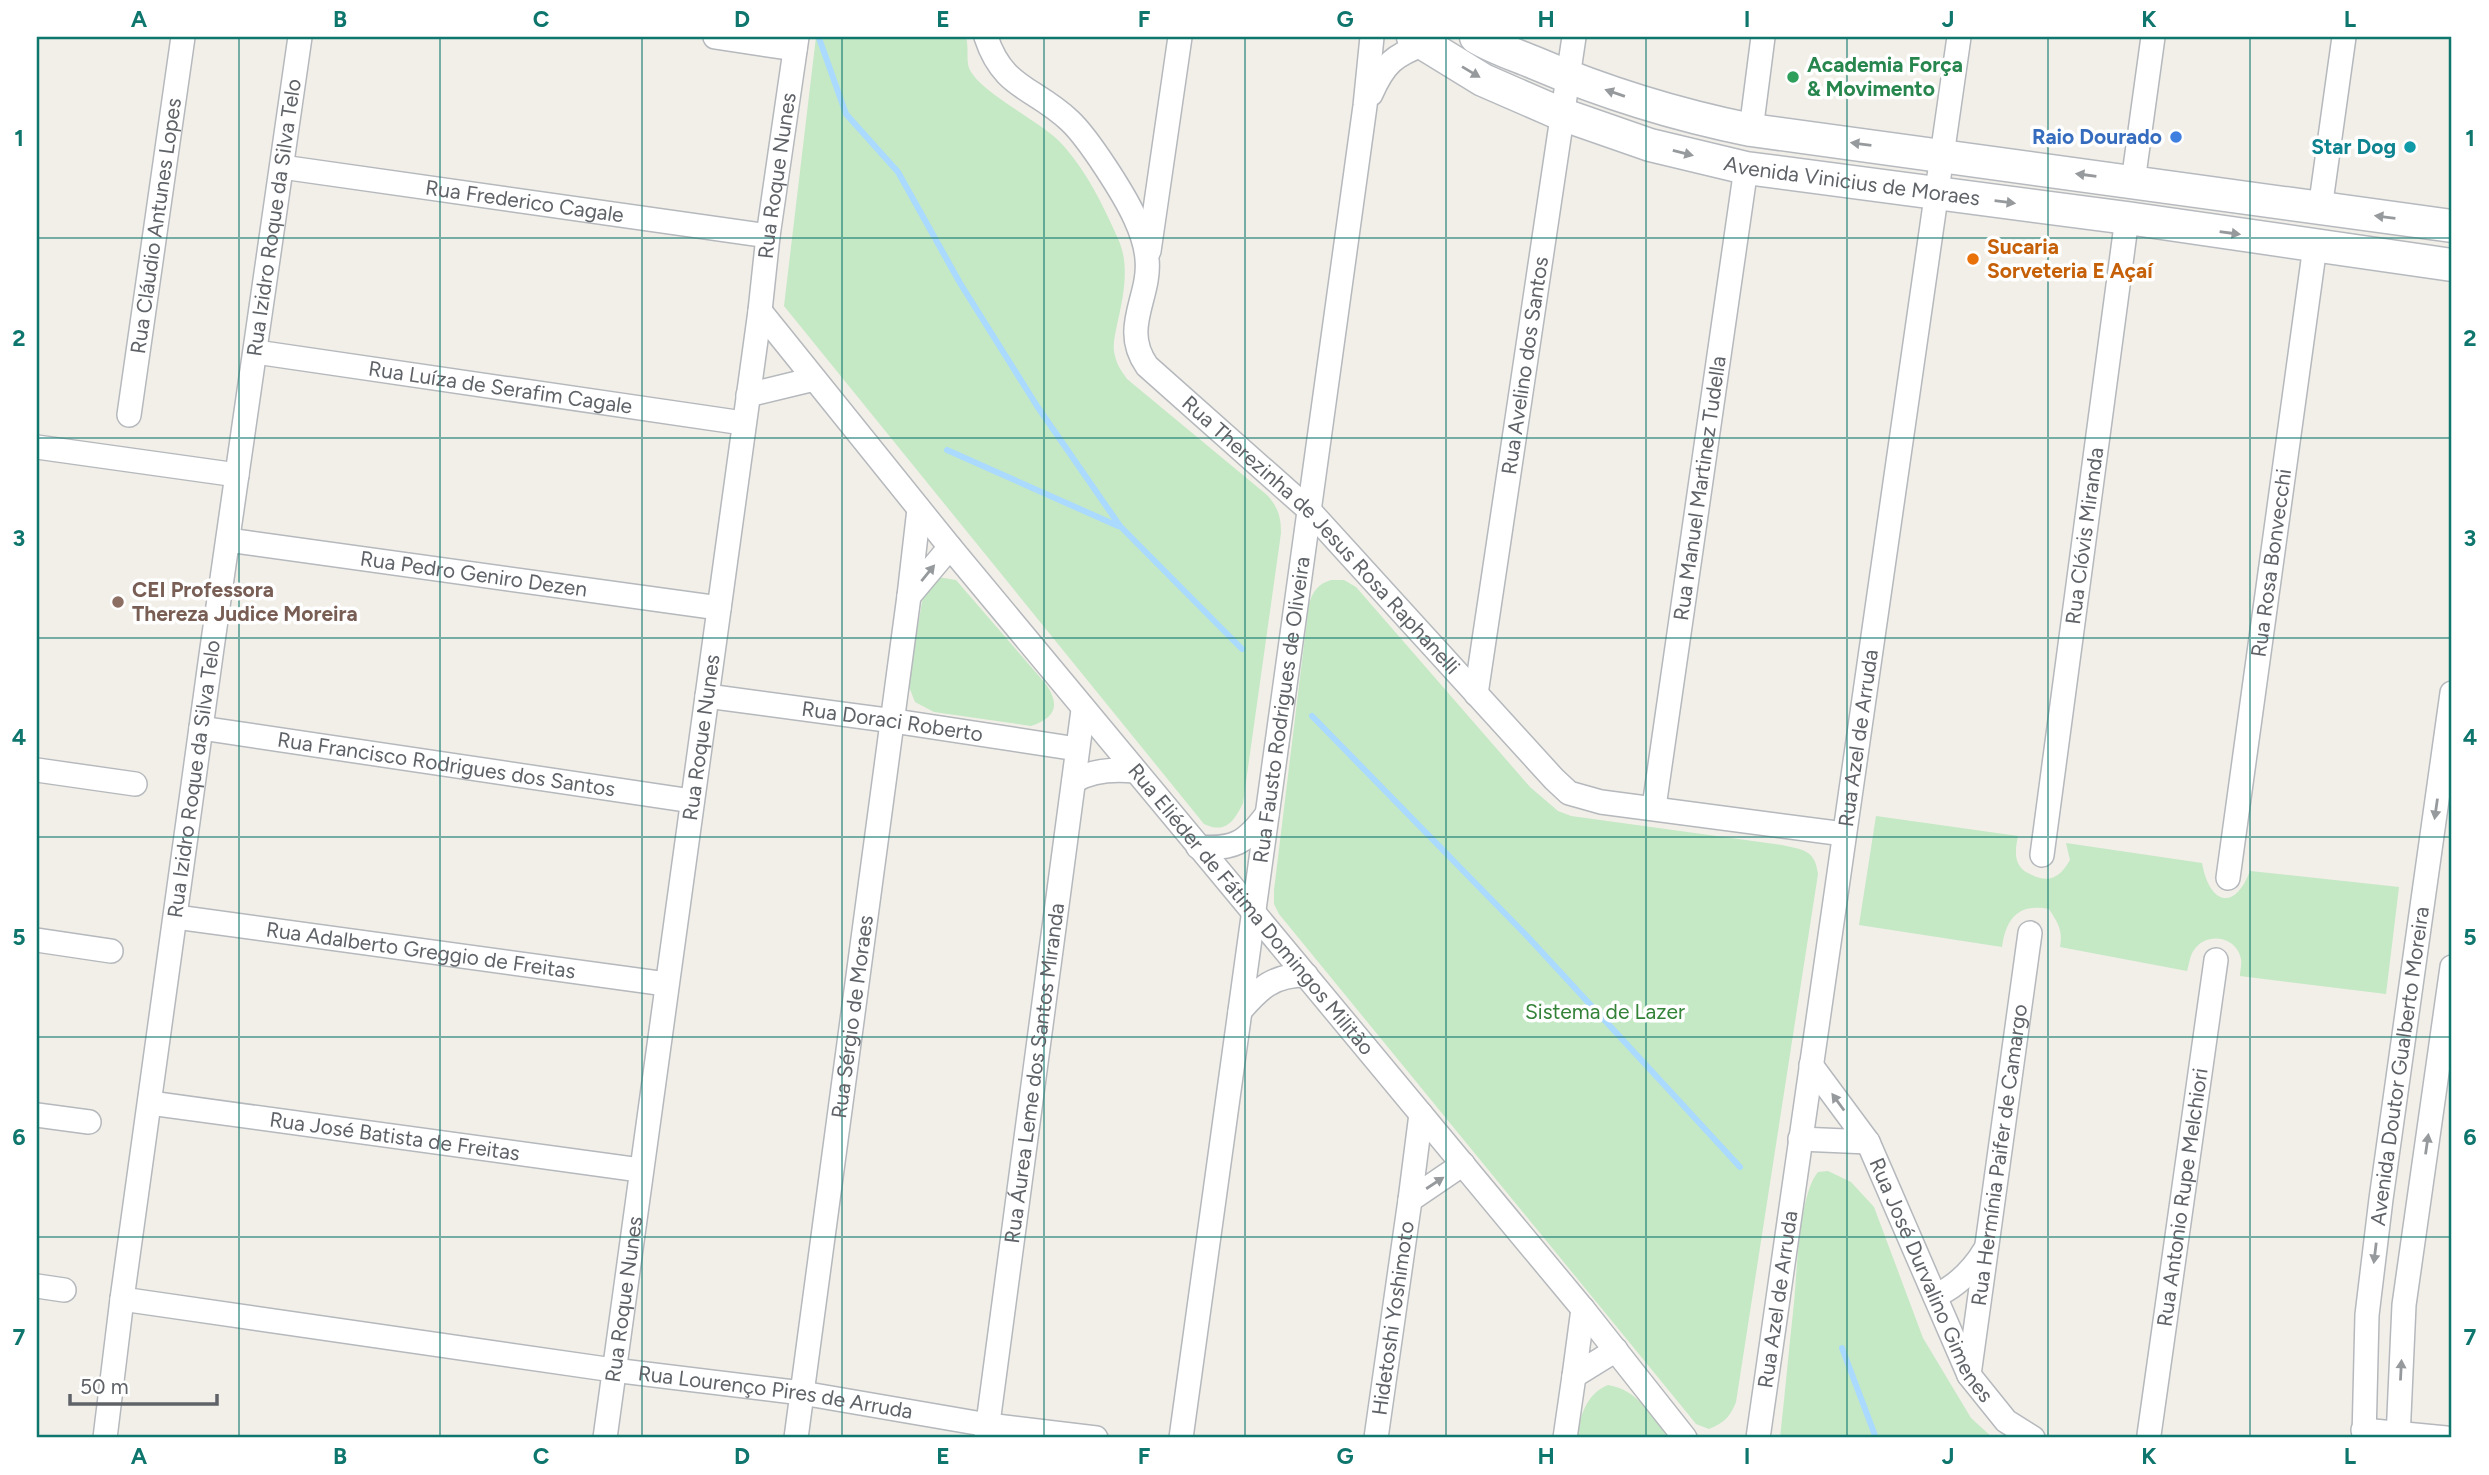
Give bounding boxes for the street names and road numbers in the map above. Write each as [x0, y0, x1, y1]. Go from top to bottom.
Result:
street label: Rua Izidro Roque da Silva Telo [241, 77, 306, 358]
street label: Rua Roque Nunes [753, 91, 801, 260]
street label: Rua Cláudio Antunes Lopes [125, 96, 186, 355]
street label: Avenida Vinicius de Moraes [1722, 150, 1981, 211]
street label: Rua Frederico Cagale [424, 175, 625, 227]
street label: Rua Avelino dos Santos [1496, 255, 1553, 476]
street label: Rua Manuel Martinez Tudella [1668, 354, 1731, 622]
street label: Rua Luíza de Serafim Cagale [367, 356, 634, 419]
street label: Rua Therezinha de Jesus Rosa Raphanelli [1177, 390, 1465, 679]
street label: Rua Clóvis Miranda [2060, 446, 2108, 626]
street label: Rua Rosa Bonvecchi [2246, 467, 2296, 659]
street label: Rua Pedro Geniro Dezen [359, 545, 589, 602]
street label: Rua Fausto Rodrigues de Oliveira [1248, 555, 1315, 865]
street label: Rua Izidro Roque da Silva Telo [162, 638, 225, 919]
street label: Rua Azel de Arruda [1833, 648, 1883, 828]
street label: Rua Roque Nunes [677, 653, 725, 822]
street label: Rua Doraci Roberto [800, 696, 985, 746]
street label: Rua Francisco Rodrigues dos Santos [276, 727, 617, 801]
street label: Rua Eliéder de Fátima Domingos Militão [1123, 758, 1380, 1060]
street label: Rua Áurea Leme dos Santos Miranda [999, 901, 1069, 1245]
street label: Avenida Doutor Gualberto Moreira [2365, 905, 2434, 1227]
street label: Rua Sérgio de Moraes [826, 914, 878, 1120]
street label: Rua Adalberto Greggio de Freitas [264, 916, 577, 983]
street label: Rua Hermínia Paifer de Camargo [1966, 1003, 2032, 1308]
street label: Rua Antonio Rupe Melchiori [2151, 1066, 2213, 1328]
street label: Rua José Batista de Freitas [268, 1106, 521, 1165]
street label: Rua José Durvalino Gimenes [1864, 1154, 1999, 1407]
street label: Rua Azel de Arruda [1752, 1209, 1802, 1390]
street label: Rua Roque Nunes [600, 1215, 647, 1384]
street label: Hidetoshi Yoshimoto [1366, 1219, 1419, 1417]
street label: Rua Lourenço Pires de Arruda [637, 1360, 915, 1424]

